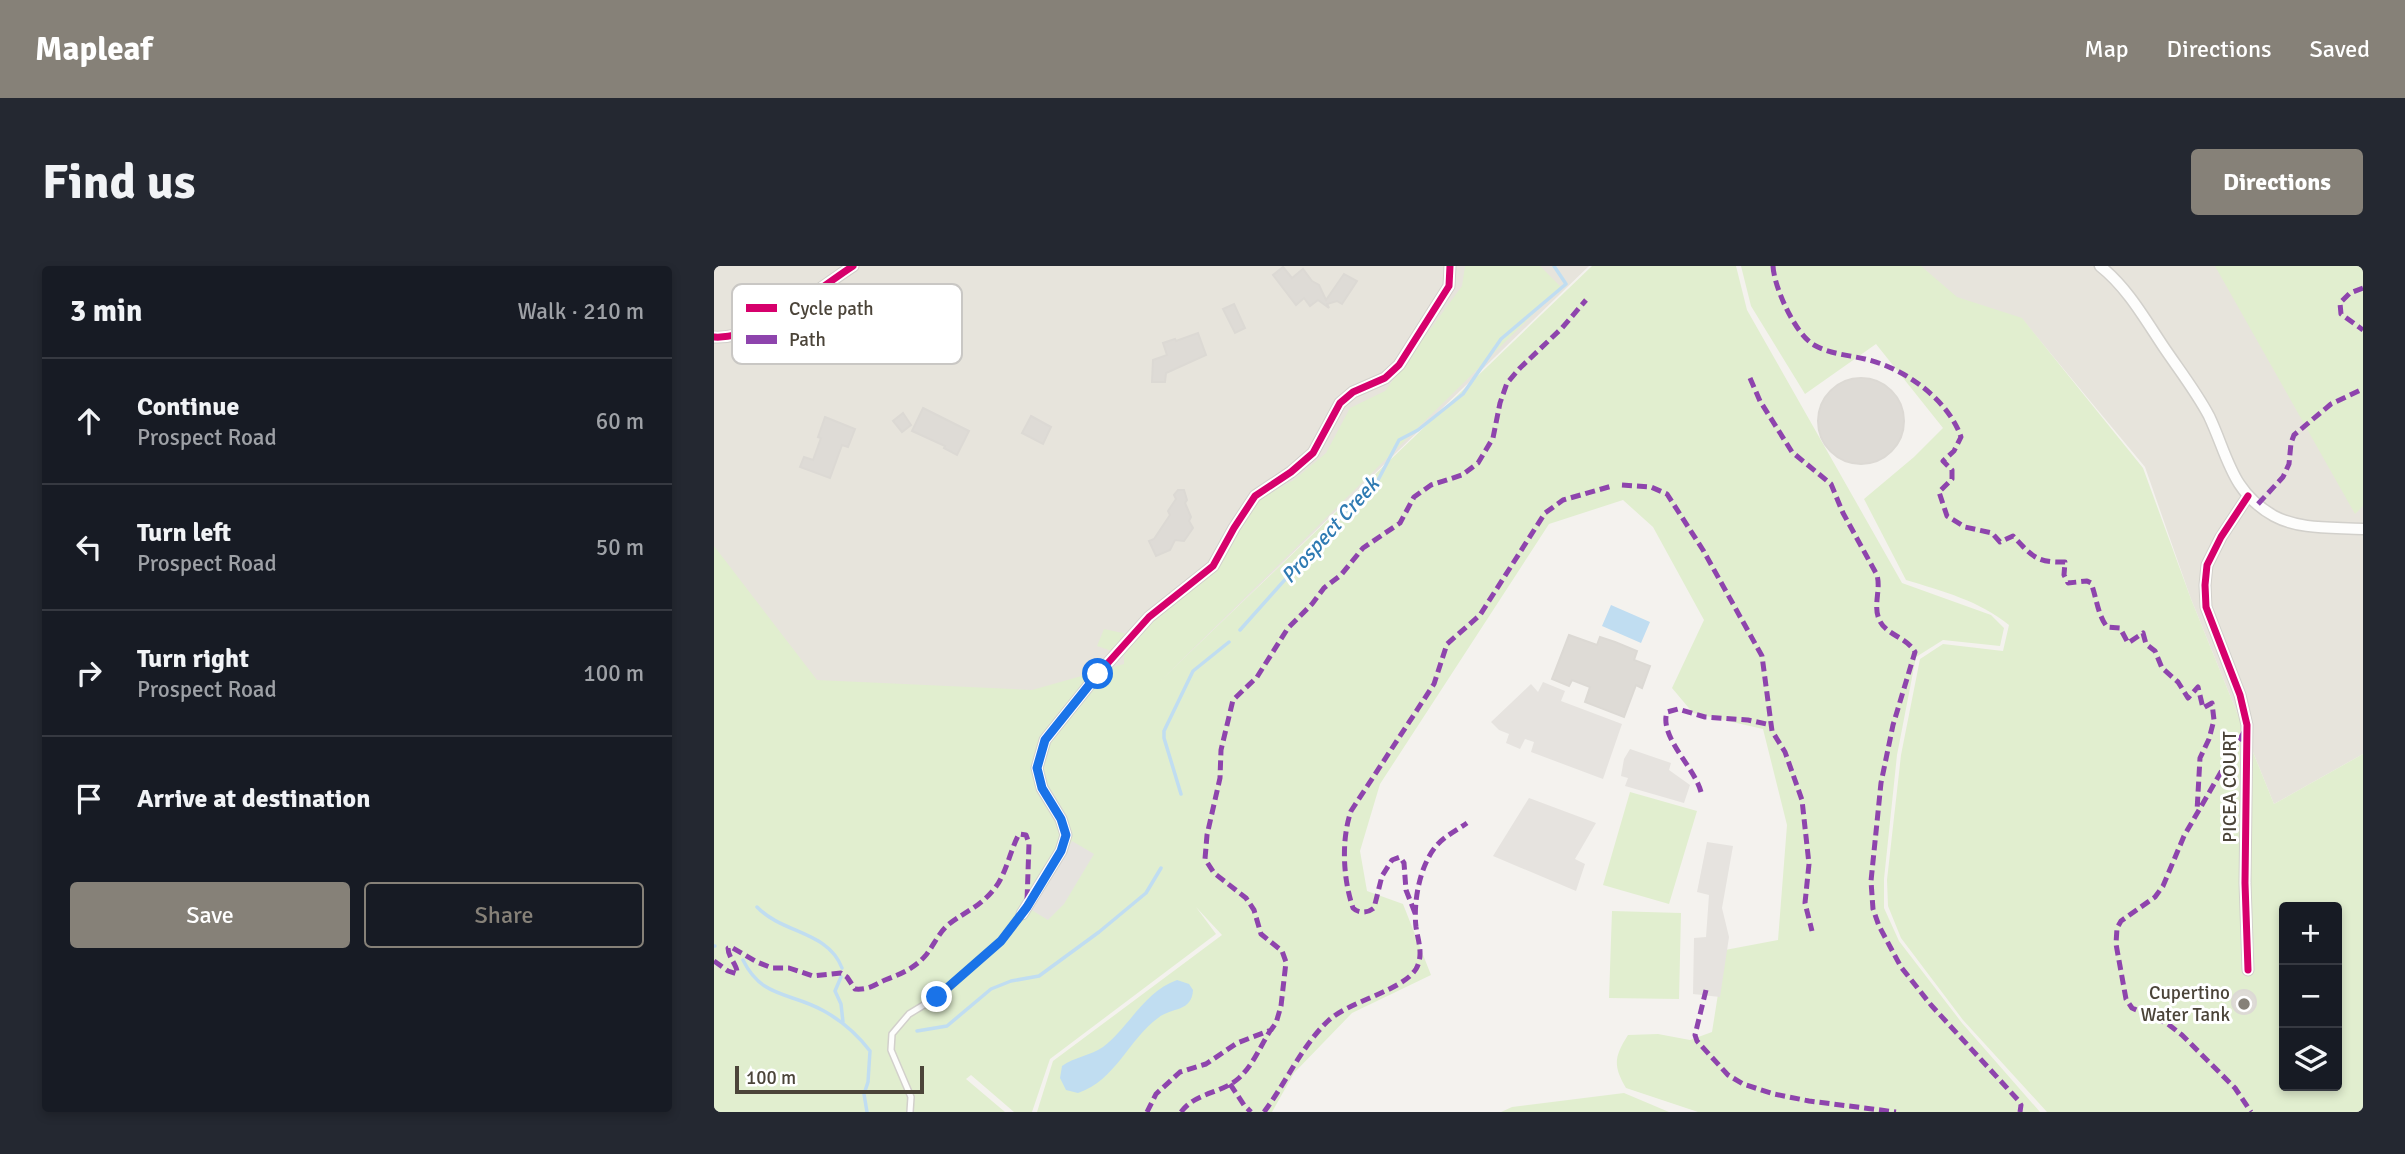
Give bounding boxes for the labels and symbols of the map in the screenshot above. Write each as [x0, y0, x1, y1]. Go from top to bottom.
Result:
legend [732, 284, 962, 364]
text: Cycle path [789, 297, 874, 321]
text: Path [789, 328, 826, 352]
water label: Prospect Creek [1275, 470, 1386, 589]
route start [1082, 658, 1113, 689]
street label: PICEA COURT [2218, 731, 2242, 843]
route end [921, 981, 952, 1012]
place label: Cupertino Water Tank [2140, 981, 2230, 1027]
marker: Cupertino Water Tank [2236, 996, 2252, 1012]
scale bar [735, 1063, 924, 1095]

